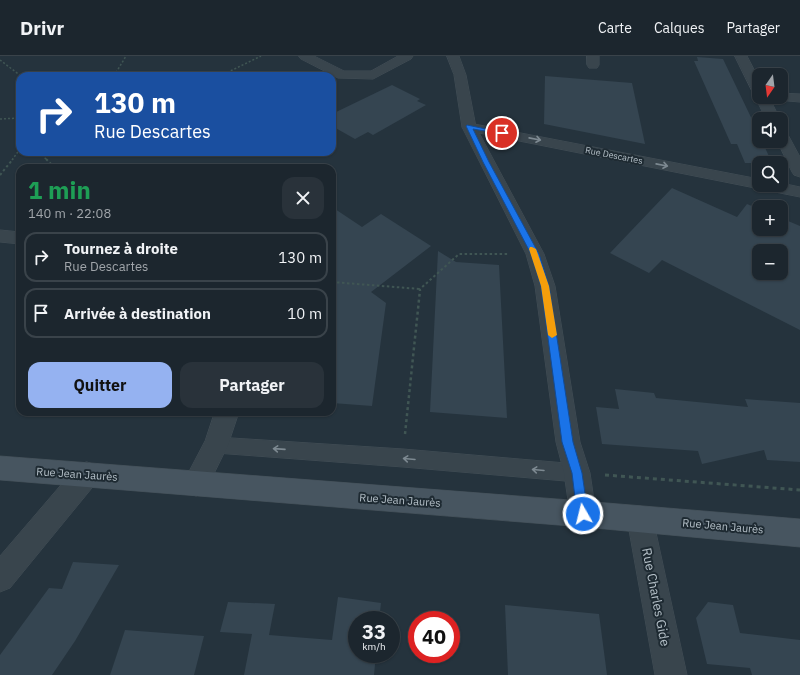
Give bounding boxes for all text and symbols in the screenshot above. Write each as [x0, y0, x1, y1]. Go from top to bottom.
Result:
text: Drivr [20, 16, 64, 40]
text: Carte [598, 19, 632, 37]
text: Calques [654, 19, 704, 37]
text: Partager [726, 19, 780, 37]
north arrow [752, 68, 788, 104]
map controls [752, 68, 788, 280]
text: 130 m [94, 84, 176, 121]
icon: right [28, 88, 80, 140]
button: sound [752, 112, 788, 148]
pin [485, 116, 519, 150]
text: Rue Descartes [94, 120, 211, 143]
icon: arrive [491, 122, 513, 144]
one-way arrow [528, 136, 541, 144]
street label: Rue Descartes [584, 144, 644, 166]
button: search [752, 156, 788, 192]
one-way arrow [656, 161, 669, 169]
text: 1 min [28, 174, 91, 206]
button: close [282, 177, 324, 219]
button: + [752, 200, 788, 236]
text: 140 m · 22:08 [28, 205, 111, 222]
text: Tournez à droite [64, 239, 178, 258]
button: − [752, 244, 788, 280]
icon: right [30, 246, 52, 268]
text: 130 m [278, 248, 322, 267]
text: Rue Descartes [64, 258, 148, 275]
icon: arrive [30, 302, 52, 324]
text: Arrivée à destination [64, 304, 211, 323]
text: 10 m [287, 304, 322, 323]
button: Quitter [28, 362, 172, 408]
button: Partager [180, 362, 324, 408]
one-way arrow [273, 446, 286, 453]
one-way arrow [403, 455, 416, 462]
street label: Rue Jean Jaurès [36, 464, 118, 484]
one-way arrow [532, 466, 545, 474]
street label: Rue Jean Jaurès [359, 490, 441, 510]
position arrow [562, 493, 604, 535]
street label: Rue Jean Jaurès [682, 515, 764, 537]
street label: Rue Charles Gide [638, 546, 674, 648]
speed limit sign: 40 [408, 611, 460, 663]
text: 33 [362, 618, 386, 645]
text: km/h [362, 640, 386, 653]

